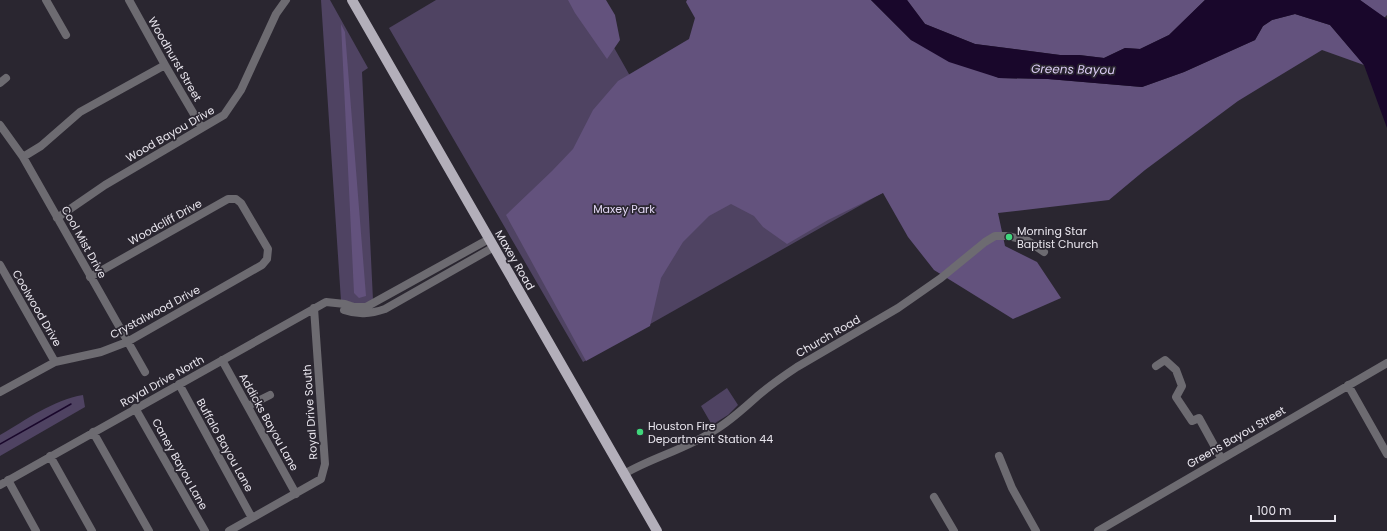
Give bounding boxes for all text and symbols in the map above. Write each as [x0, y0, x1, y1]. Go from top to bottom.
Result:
street label: Woodhurst Street [144, 14, 206, 104]
water label: Greens Bayou [1031, 60, 1115, 78]
street label: Wood Bayou Drive [123, 102, 218, 166]
street label: Woodcliff Drive [125, 195, 205, 249]
park label: Maxey Park [593, 201, 655, 217]
street label: Cool Mist Drive [57, 203, 111, 281]
place label: Morning Star Baptist Church [1017, 223, 1098, 252]
street label: Maxey Road [491, 227, 539, 293]
marker: Morning Star Baptist Church [1004, 232, 1014, 242]
street label: Coolwood Drive [8, 267, 66, 350]
street label: Crystalwood Drive [107, 281, 203, 342]
street label: Church Road [793, 311, 863, 361]
street label: Royal Drive North [117, 351, 207, 411]
street label: Royal Drive South [299, 364, 321, 460]
street label: Addicks Bayou Lane [235, 370, 303, 474]
street label: Buffalo Bayou Lane [193, 395, 257, 495]
street label: Greens Bayou Street [1184, 402, 1288, 472]
street label: Caney Bayou Lane [148, 415, 212, 513]
place label: Houston Fire Department Station 44 [648, 418, 773, 447]
marker: Houston Fire Department Station 44 [635, 427, 645, 437]
scale bar [1251, 497, 1335, 523]
text: 100 m [1257, 502, 1291, 519]

